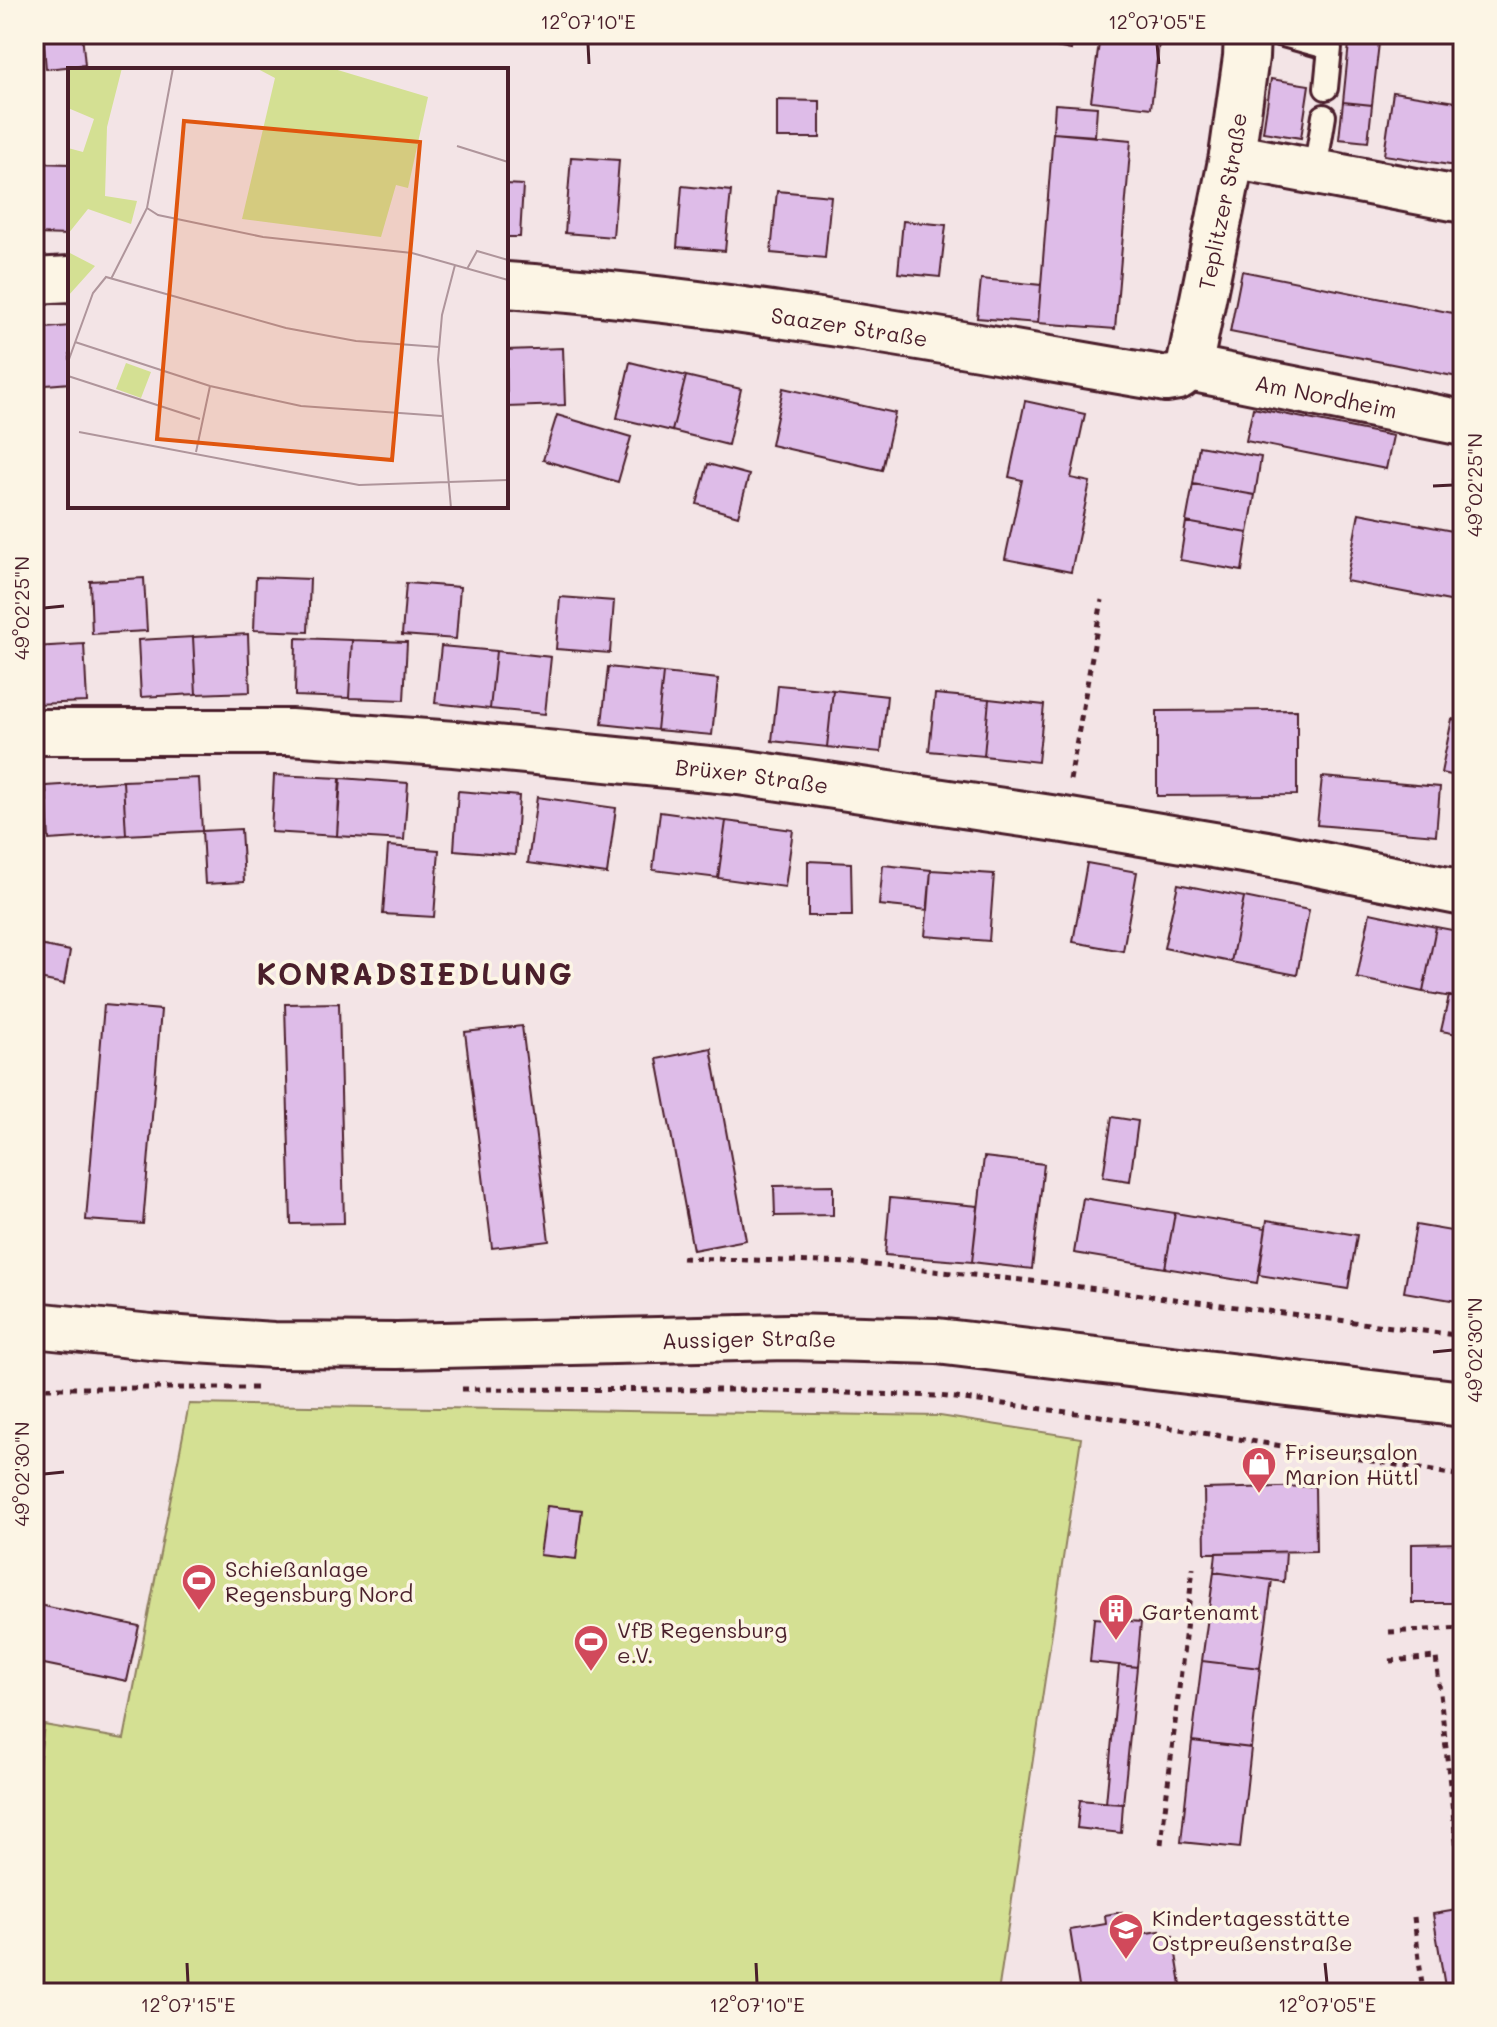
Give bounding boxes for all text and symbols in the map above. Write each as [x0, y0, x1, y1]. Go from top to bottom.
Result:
text: 12°07'10"E [540, 8, 636, 34]
text: 12°07'05"E [1108, 8, 1206, 34]
inset map [68, 68, 508, 508]
street label: Teplitzer Straße [1191, 111, 1252, 292]
street label: Saazer Straße [769, 300, 930, 353]
street label: Am Nordheim [1253, 367, 1400, 424]
text: 49°02'25"N [1461, 433, 1487, 537]
text: 49°02'25"N [8, 556, 34, 660]
street label: Brüxer Straße [674, 751, 830, 800]
district label: KONRADSIEDLUNG [256, 953, 574, 993]
text: 49°02'30"N [1461, 1297, 1487, 1403]
street label: Aussiger Straße [662, 1322, 837, 1354]
text: 49°02'30"N [8, 1421, 34, 1527]
place label: Friseursalon Marion Hüttl [1285, 1437, 1419, 1491]
shop icon: Friseursalon Marion Hüttl [1240, 1445, 1278, 1495]
place label: Schießanlage Regensburg Nord [225, 1554, 413, 1608]
sports icon: Schießanlage Regensburg Nord [180, 1562, 218, 1612]
building icon: Gartenamt [1097, 1592, 1135, 1642]
place label: Gartenamt [1142, 1597, 1259, 1626]
place label: VfB Regensburg e.V. [617, 1615, 787, 1669]
sports icon: VfB Regensburg e.V. [572, 1623, 610, 1673]
place label: Kindertagesstätte Ostpreußenstraße [1152, 1903, 1353, 1957]
school or university icon: Kindertagesstätte Ostpreußenstraße [1107, 1911, 1145, 1961]
text: 12°07'15"E [141, 1991, 235, 2017]
text: 12°07'10"E [709, 1991, 805, 2017]
text: 12°07'05"E [1278, 1991, 1376, 2017]

